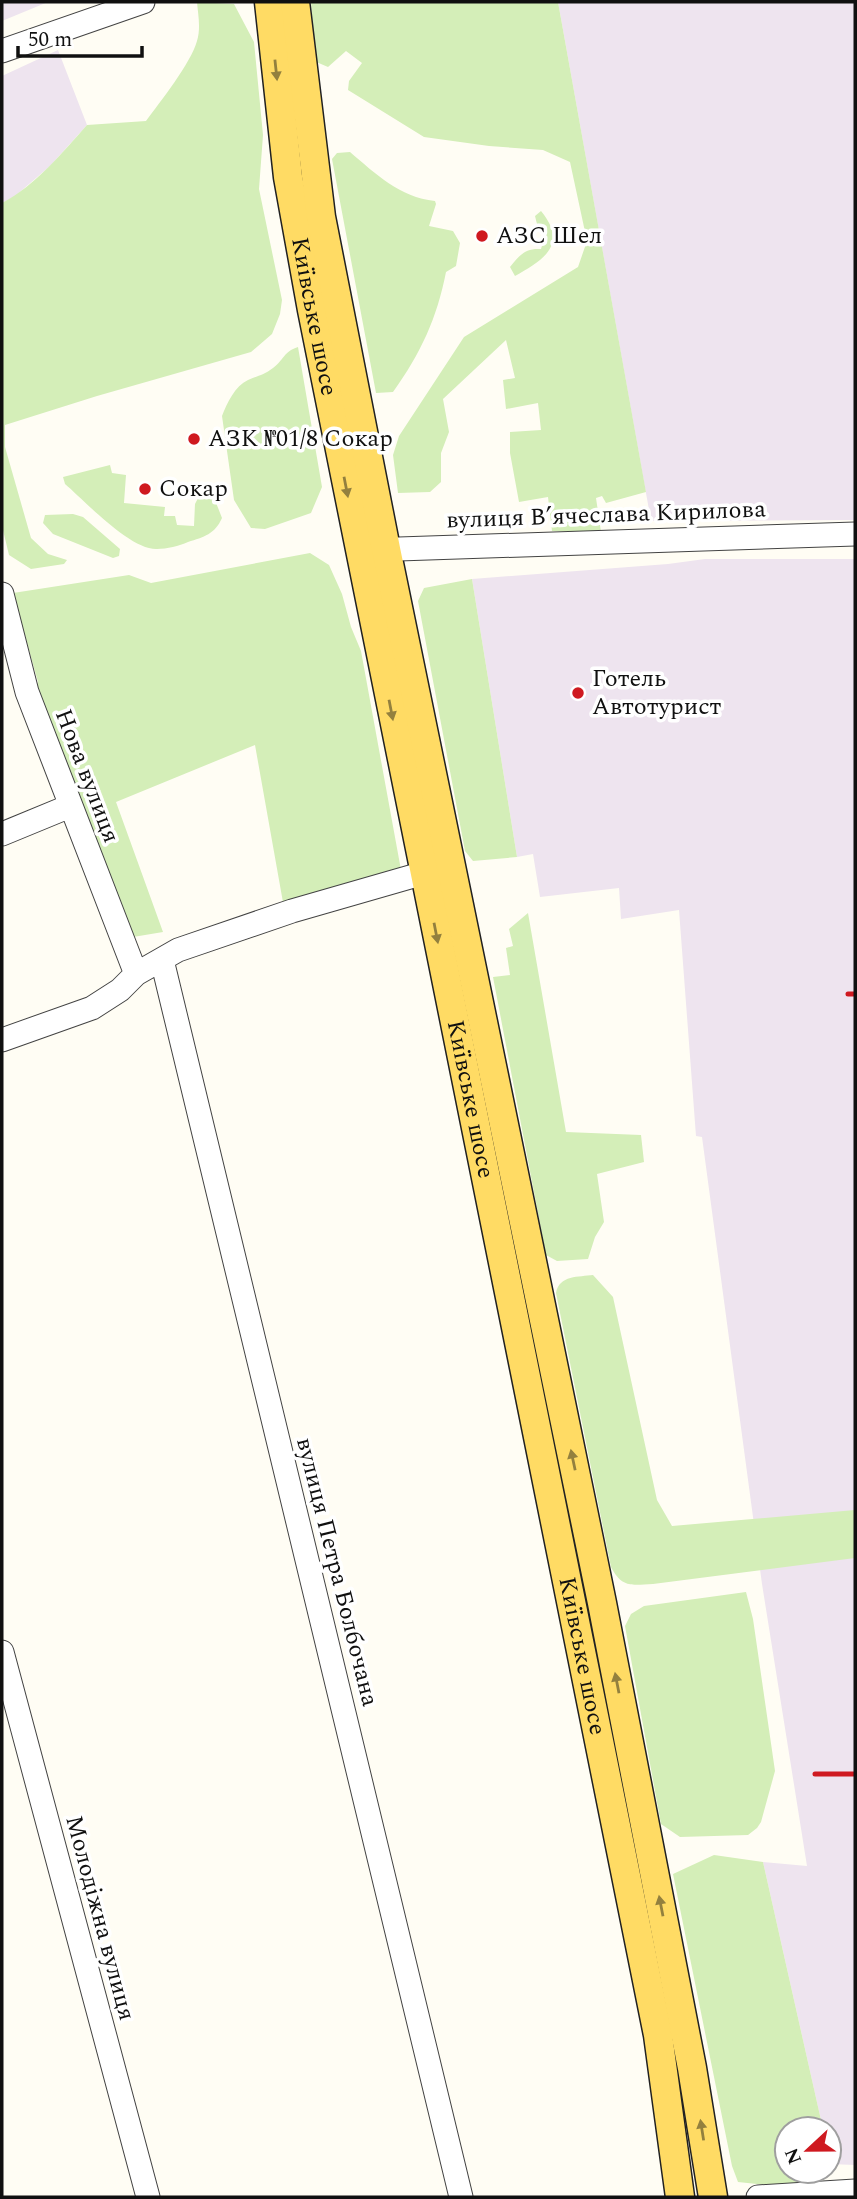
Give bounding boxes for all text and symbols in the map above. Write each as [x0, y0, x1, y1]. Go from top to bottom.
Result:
scale bar [18, 14, 142, 58]
text: 50 m [28, 24, 72, 56]
one-way arrow [271, 59, 282, 81]
place label: АЗС Шел [496, 218, 602, 254]
marker: АЗС Шел [474, 228, 490, 244]
street label: Київське шосе [281, 234, 347, 399]
place label: АЗК №01/8 Сокар [208, 421, 393, 457]
marker: АЗК №01/8 Сокар [186, 431, 202, 447]
place label: Сокар [159, 471, 228, 507]
one-way arrow [340, 476, 351, 498]
marker: Сокар [137, 481, 153, 497]
street label: вулиця Вʼячеслава Кирилова [446, 491, 767, 539]
place label: Готель Автотурист [592, 661, 722, 725]
marker: Готель Автотурист [570, 685, 586, 701]
one-way arrow [386, 699, 397, 721]
street label: Нова вулиця [45, 704, 129, 848]
one-way arrow [431, 922, 442, 944]
street label: Київське шосе [437, 1017, 504, 1181]
street label: вулиця Петра Болбочана [286, 1434, 388, 1711]
one-way arrow [567, 1449, 578, 1471]
street label: Київське шосе [549, 1574, 615, 1738]
one-way arrow [612, 1672, 623, 1694]
street label: Молодіжна вулиця [55, 1811, 145, 2025]
one-way arrow [655, 1895, 666, 1917]
north arrow [773, 2115, 843, 2185]
one-way arrow [696, 2119, 707, 2141]
text: N [777, 2143, 810, 2168]

